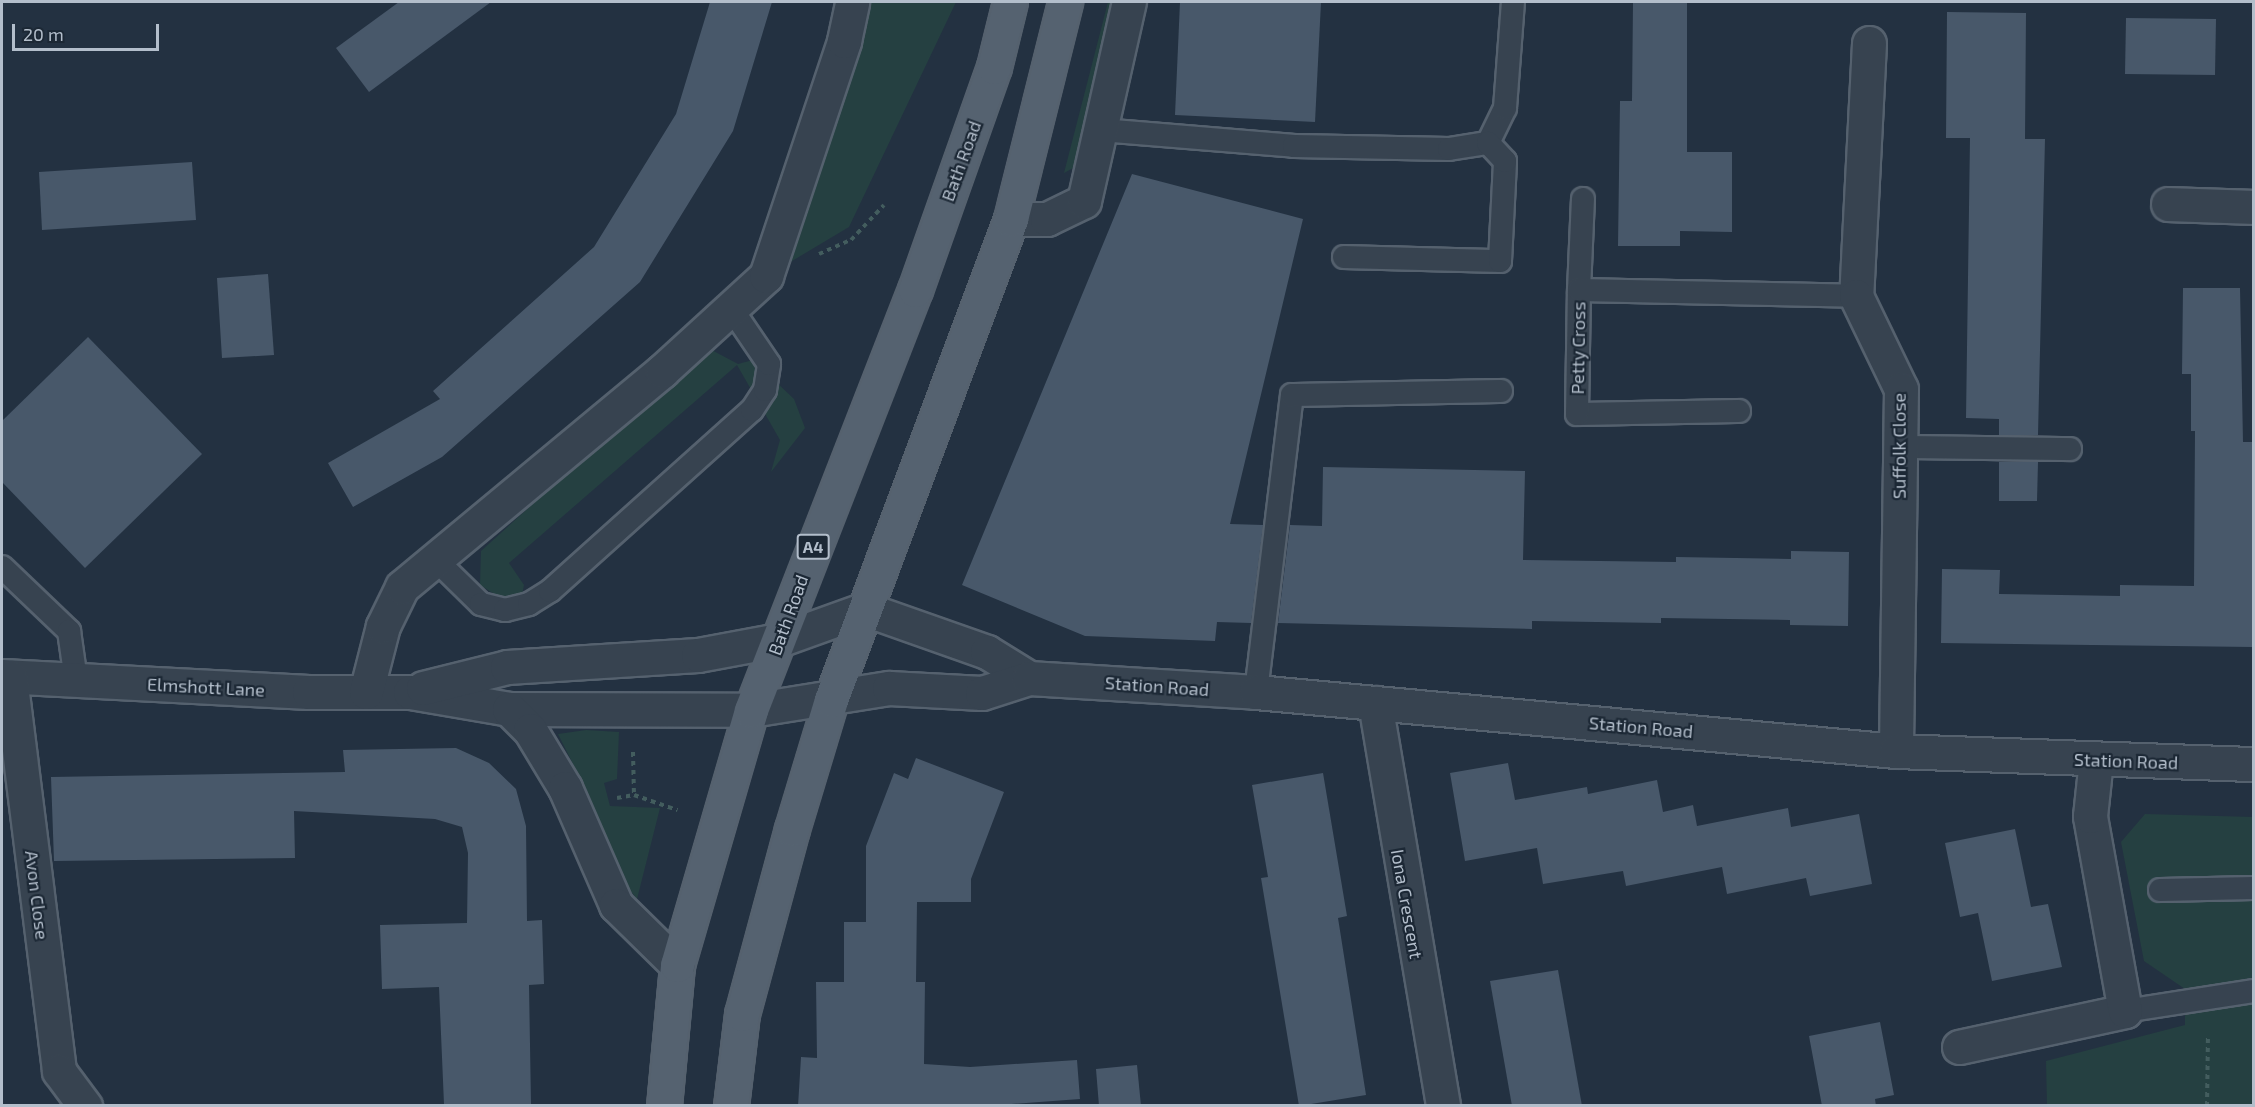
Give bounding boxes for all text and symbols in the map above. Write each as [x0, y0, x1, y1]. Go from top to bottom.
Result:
scale bar [15, 12, 162, 50]
text: 20 m [23, 23, 64, 45]
street label: Bath Road [937, 118, 985, 204]
street label: Petty Cross [1566, 301, 1590, 395]
street label: Suffolk Close [1888, 393, 1910, 499]
road number: A4 [796, 534, 830, 560]
street label: Bath Road [764, 572, 812, 658]
street label: Station Road [1104, 672, 1210, 700]
street label: Elmshott Lane [147, 673, 265, 701]
street label: Station Road [1588, 712, 1694, 742]
street label: Station Road [2074, 748, 2178, 774]
street label: Iona Crescent [1387, 847, 1427, 961]
street label: Avon Close [21, 849, 53, 941]

